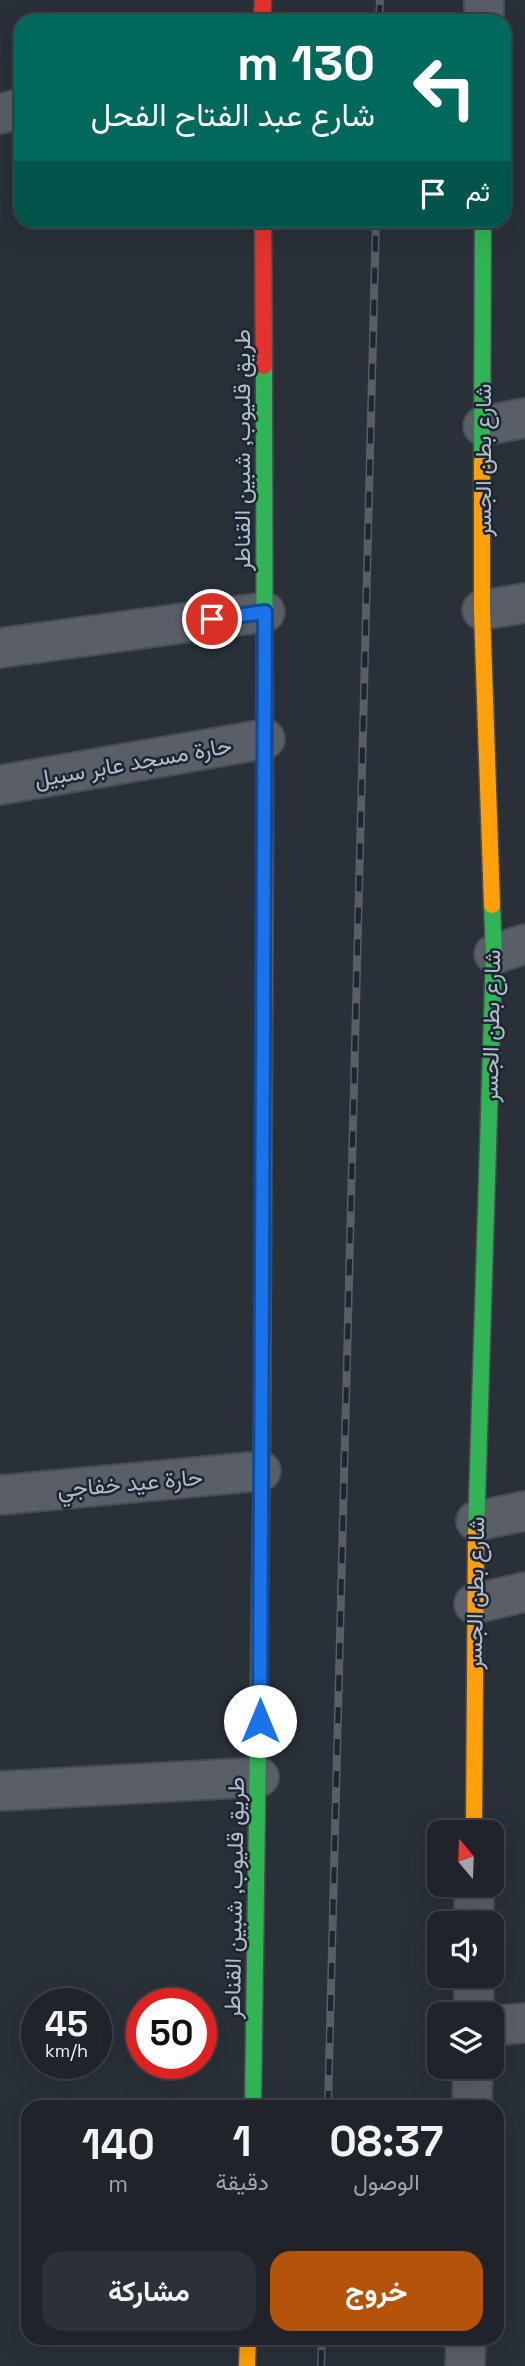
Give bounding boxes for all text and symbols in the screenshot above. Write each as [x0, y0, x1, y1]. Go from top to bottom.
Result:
text: 130 m [237, 32, 375, 94]
icon: left [399, 42, 490, 133]
text: شارع عبد الفتاح الفحل [91, 95, 375, 135]
icon: arrive [414, 175, 452, 213]
text: ثم [466, 175, 490, 209]
street label: طريق قليوب, شبين القناطر [227, 329, 257, 572]
street label: شارع بطن الجسر [468, 384, 499, 537]
pin [182, 589, 242, 649]
icon: arrive [193, 600, 231, 638]
street label: حارة مسجد عابر سبيل [32, 730, 234, 794]
street label: شارع بطن الجسر [475, 949, 508, 1104]
street label: حارة عيد خفاجي [56, 1462, 204, 1508]
street label: شارع بطن الجسر [459, 1516, 492, 1671]
position arrow [223, 1684, 297, 1758]
street label: طريق قليوب, شبين القناطر [217, 1777, 251, 2020]
north arrow [427, 1820, 504, 1897]
map controls [427, 1820, 504, 2079]
button: sound [427, 1911, 504, 1988]
speed limit sign: 50 [126, 1988, 217, 2079]
text: 45 [45, 2002, 88, 2046]
button: layers [427, 2002, 504, 2079]
text: km/h [45, 2039, 88, 2062]
text: 1 [233, 2115, 252, 2168]
text: 08:37 [329, 2115, 443, 2168]
text: 140 [82, 2118, 155, 2171]
text: دقيقة [215, 2167, 269, 2197]
text: الوصول [353, 2167, 420, 2197]
text: m [108, 2169, 128, 2199]
button: مشاركة [42, 2251, 256, 2331]
button: خروج [270, 2251, 483, 2331]

